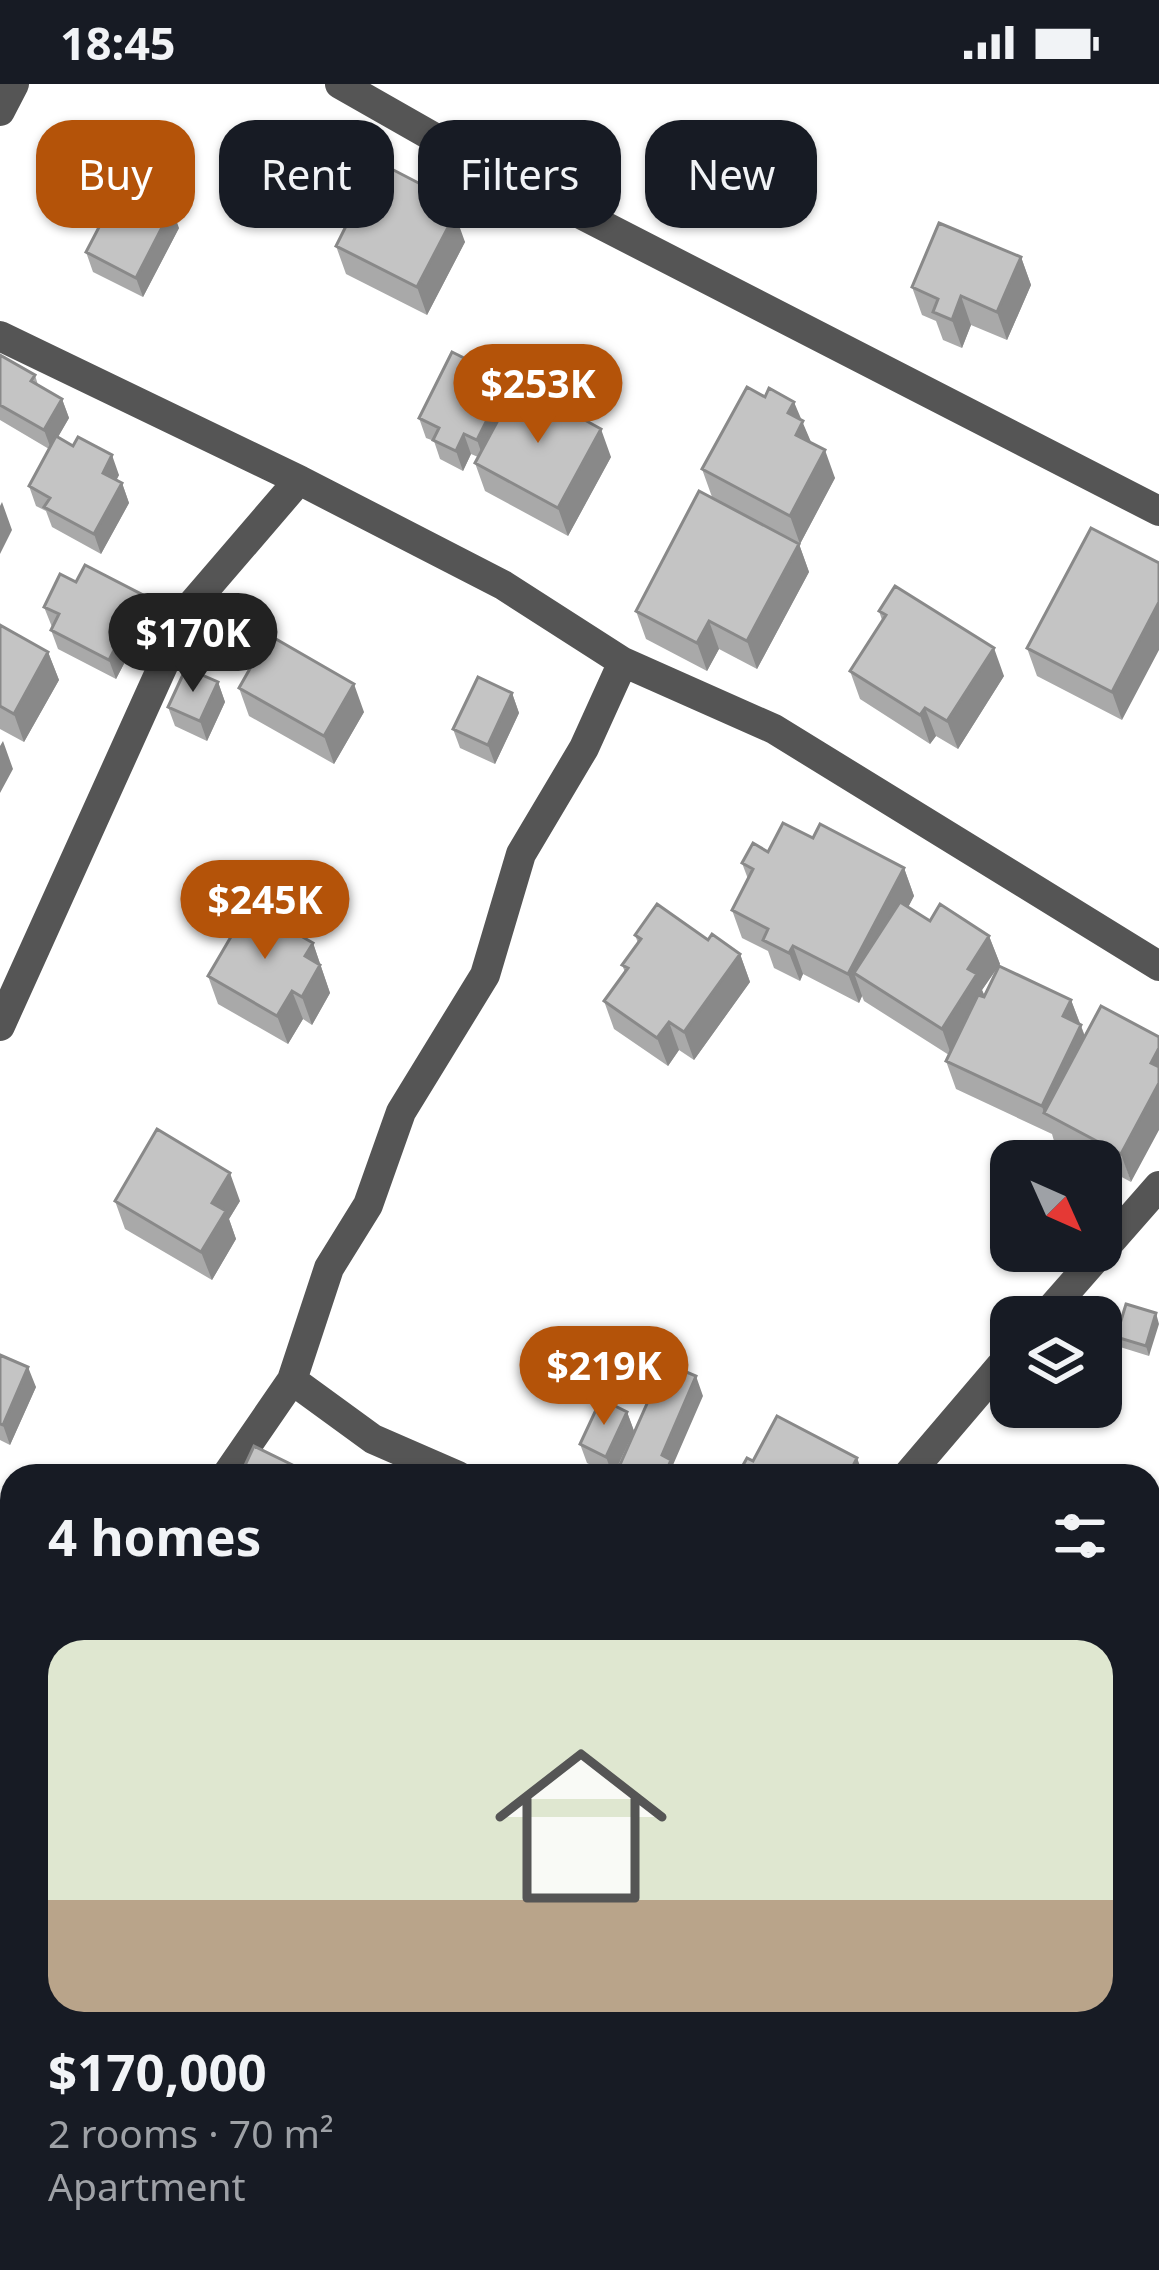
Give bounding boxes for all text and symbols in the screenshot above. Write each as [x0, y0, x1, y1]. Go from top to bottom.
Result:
text: 18:45 [60, 12, 176, 73]
chip: Buy [36, 120, 195, 228]
chip: Rent [219, 120, 394, 228]
chip: Filters [418, 120, 621, 228]
chip: New [645, 120, 817, 228]
pin: $253K [454, 344, 622, 446]
text: $253K [480, 356, 596, 409]
pin: $170K [109, 593, 277, 695]
text: $170K [135, 605, 251, 658]
pin: $245K [181, 860, 349, 962]
text: $245K [207, 872, 323, 925]
north arrow [990, 1140, 1122, 1272]
map controls [990, 1140, 1122, 1428]
button: layers [990, 1296, 1122, 1428]
pin: $219K [520, 1326, 688, 1428]
text: $219K [546, 1338, 662, 1391]
text: 4 homes [48, 1501, 261, 1571]
icon: filters [1047, 1503, 1113, 1569]
icon: home [473, 1718, 689, 1934]
text: $170,000 [48, 2036, 267, 2106]
text: 2 rooms · 70 m² [48, 2106, 334, 2159]
text: Apartment [48, 2159, 246, 2212]

